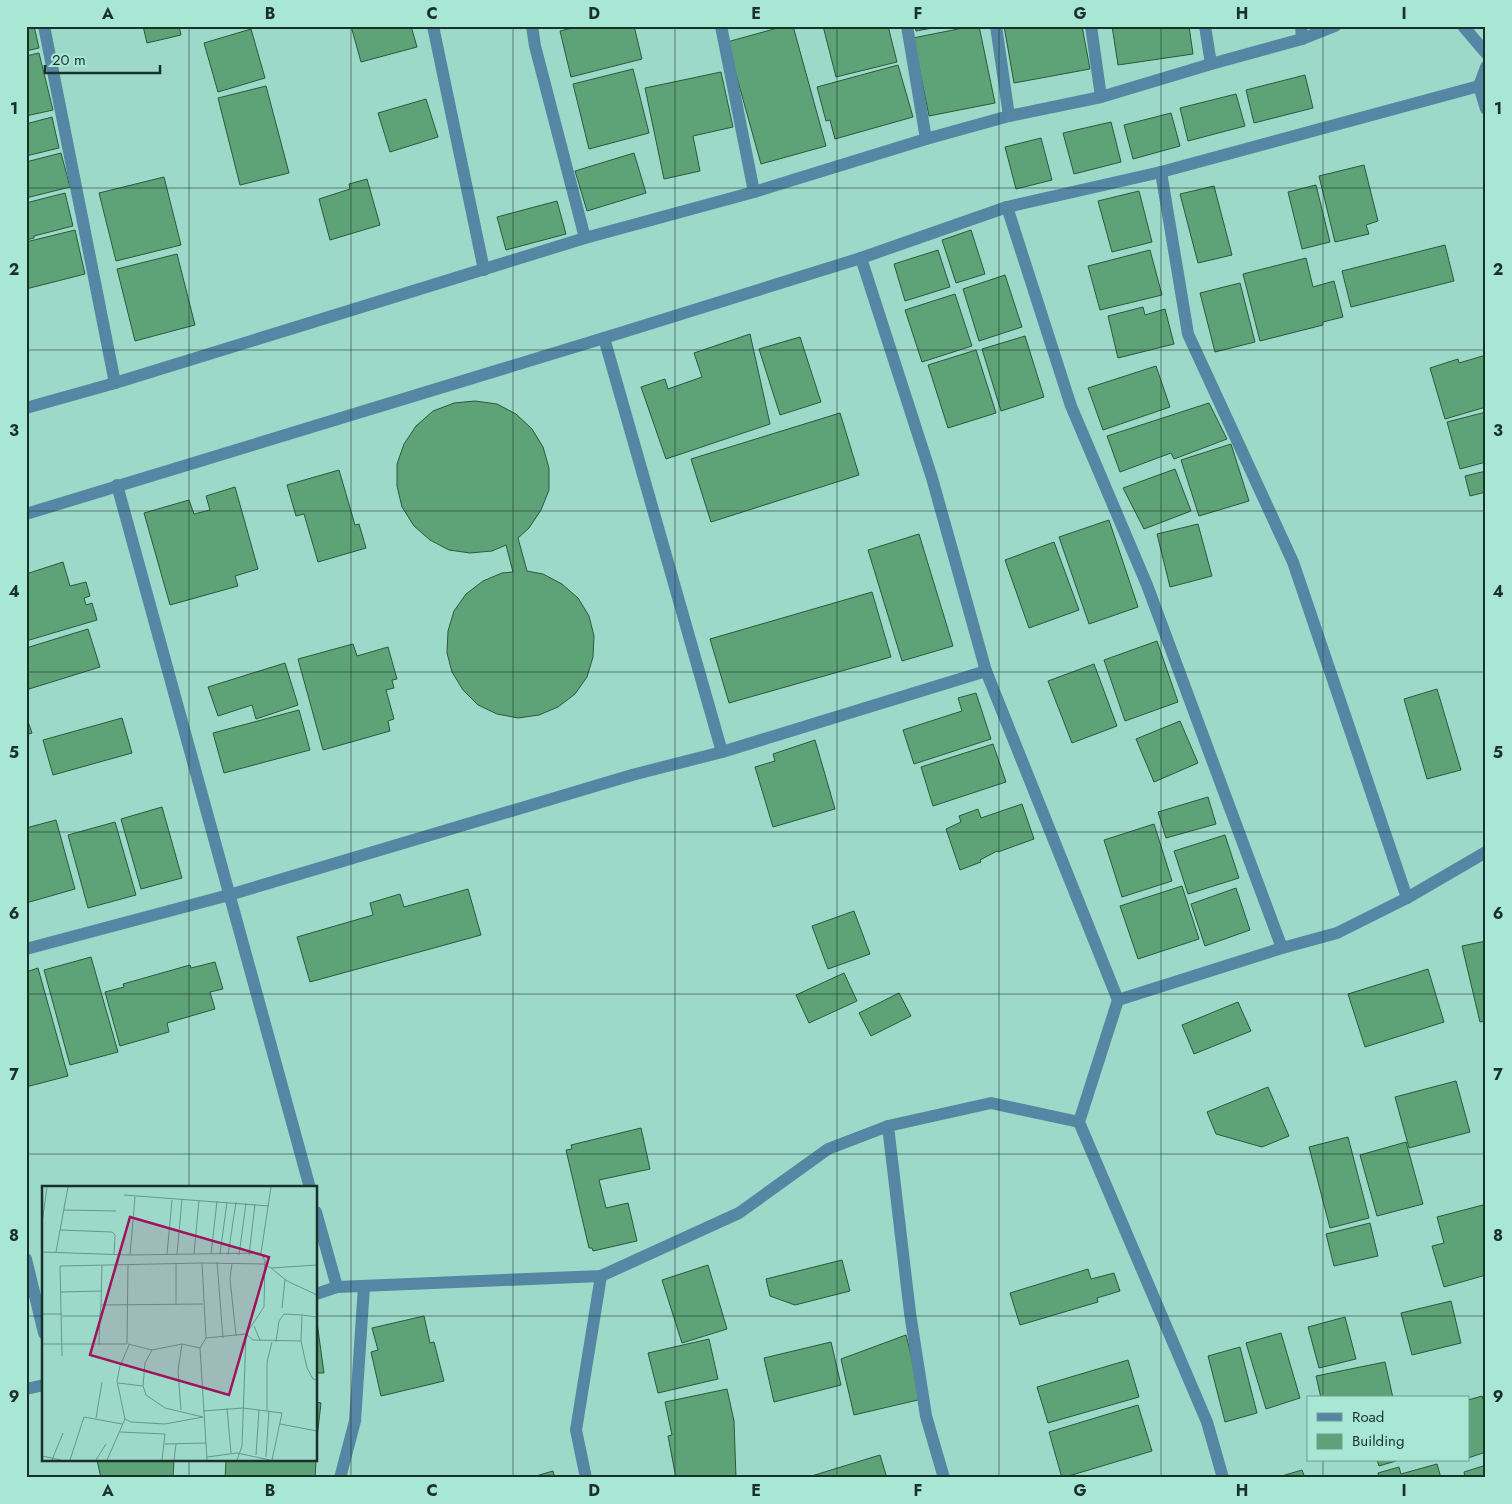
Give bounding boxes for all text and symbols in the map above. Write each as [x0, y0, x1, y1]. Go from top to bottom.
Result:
text: A [101, 2, 114, 25]
text: B [265, 2, 275, 25]
text: C [426, 2, 438, 25]
text: D [588, 2, 600, 25]
text: E [751, 2, 761, 25]
text: F [914, 2, 922, 25]
text: G [1073, 2, 1087, 25]
text: H [1236, 2, 1248, 25]
text: I [1401, 2, 1407, 25]
scale bar [45, 42, 160, 74]
text: 20 m [52, 49, 86, 71]
text: 1 [10, 97, 18, 120]
text: 1 [1494, 97, 1502, 120]
text: 2 [9, 258, 19, 281]
text: 2 [1493, 258, 1503, 281]
text: 3 [9, 419, 19, 442]
text: 3 [1493, 419, 1503, 442]
text: 4 [8, 580, 20, 603]
text: 4 [1492, 580, 1504, 603]
text: 5 [9, 741, 19, 764]
text: 5 [1493, 741, 1503, 764]
text: 6 [9, 902, 19, 925]
text: 6 [1493, 902, 1503, 925]
text: 7 [9, 1063, 19, 1086]
text: 7 [1493, 1063, 1503, 1086]
inset map [42, 1186, 318, 1462]
text: 8 [9, 1224, 19, 1247]
text: 8 [1493, 1224, 1503, 1247]
text: 9 [9, 1385, 19, 1408]
text: 9 [1493, 1385, 1503, 1408]
legend [1307, 1396, 1470, 1462]
text: Road [1352, 1406, 1384, 1428]
text: Building [1352, 1430, 1404, 1452]
text: A [101, 1479, 114, 1502]
text: B [265, 1479, 275, 1502]
text: C [426, 1479, 438, 1502]
text: D [588, 1479, 600, 1502]
text: E [751, 1479, 761, 1502]
text: F [914, 1479, 922, 1502]
text: G [1073, 1479, 1087, 1502]
text: H [1236, 1479, 1248, 1502]
text: I [1401, 1479, 1407, 1502]

